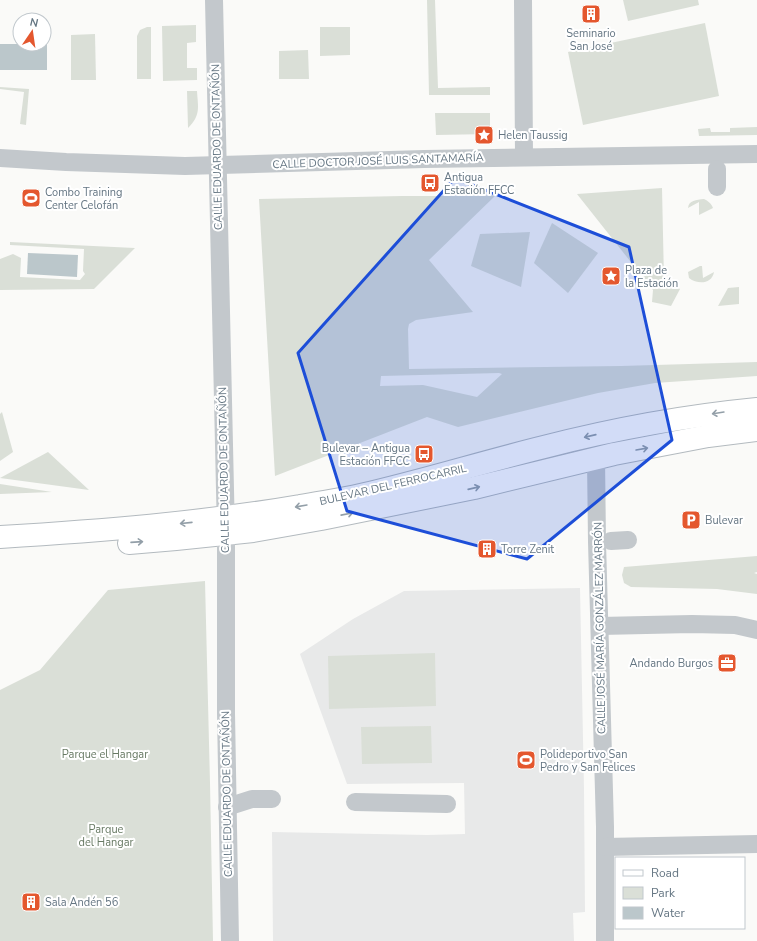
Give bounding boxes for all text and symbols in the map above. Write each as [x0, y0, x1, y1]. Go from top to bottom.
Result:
building icon: Seminario San José [580, 3, 602, 25]
north arrow [12, 12, 52, 52]
text: N [28, 15, 40, 31]
place label: Seminario San José [566, 26, 616, 54]
street label: CALLE EDUARDO DE ONTAÑÓN [207, 64, 226, 230]
place icon: Helen Taussig [473, 124, 495, 146]
place label: Helen Taussig [498, 128, 568, 143]
street label: CALLE DOCTOR JOSÉ LUIS SANTAMARÍA [272, 149, 484, 172]
place label: Antigua Estación FFCC [444, 170, 515, 198]
bus stop icon: Antigua Estación FFCC [419, 172, 441, 194]
place label: Combo Training Center Celofán [45, 185, 122, 213]
sports icon: Combo Training Center Celofán [20, 187, 42, 209]
place label: Plaza de la Estación [625, 263, 678, 291]
place icon: Plaza de la Estación [600, 265, 622, 287]
street label: CALLE EDUARDO DE ONTAÑÓN [214, 387, 233, 553]
one-way arrow [712, 409, 725, 417]
one-way arrow [584, 433, 597, 440]
place label: Bulevar – Antigua Estación FFCC [322, 441, 410, 469]
bus stop icon: Bulevar – Antigua Estación FFCC [413, 443, 435, 465]
one-way arrow [635, 445, 648, 453]
street label: BULEVAR DEL FERROCARRIL [318, 461, 468, 509]
one-way arrow [467, 483, 480, 491]
one-way arrow [295, 502, 308, 510]
parking icon: Bulevar [680, 509, 702, 531]
one-way arrow [340, 510, 353, 518]
place label: Bulevar [705, 513, 743, 528]
one-way arrow [180, 519, 193, 526]
street label: CALLE JOSÉ MARÍA GONZÁLEZ MARRÓN [590, 522, 609, 734]
one-way arrow [130, 538, 143, 546]
building icon: Torre Zenit [476, 538, 498, 560]
place label: Torre Zenit [501, 542, 554, 557]
office icon: Andando Burgos [716, 652, 738, 674]
place label: Andando Burgos [630, 656, 713, 671]
street label: CALLE EDUARDO DE ONTAÑÓN [217, 711, 236, 877]
park label: Parque el Hangar [62, 747, 148, 762]
place label: Polideportivo San Pedro y San Felices [540, 747, 636, 775]
sports icon: Polideportivo San Pedro y San Felices [515, 749, 537, 771]
park label: Parque del Hangar [78, 822, 134, 850]
legend [615, 857, 745, 929]
text: Road [651, 865, 679, 881]
text: Park [651, 885, 676, 901]
building icon: Sala Andén 56 [20, 891, 42, 913]
place label: Sala Andén 56 [45, 895, 119, 910]
text: Water [651, 905, 685, 921]

